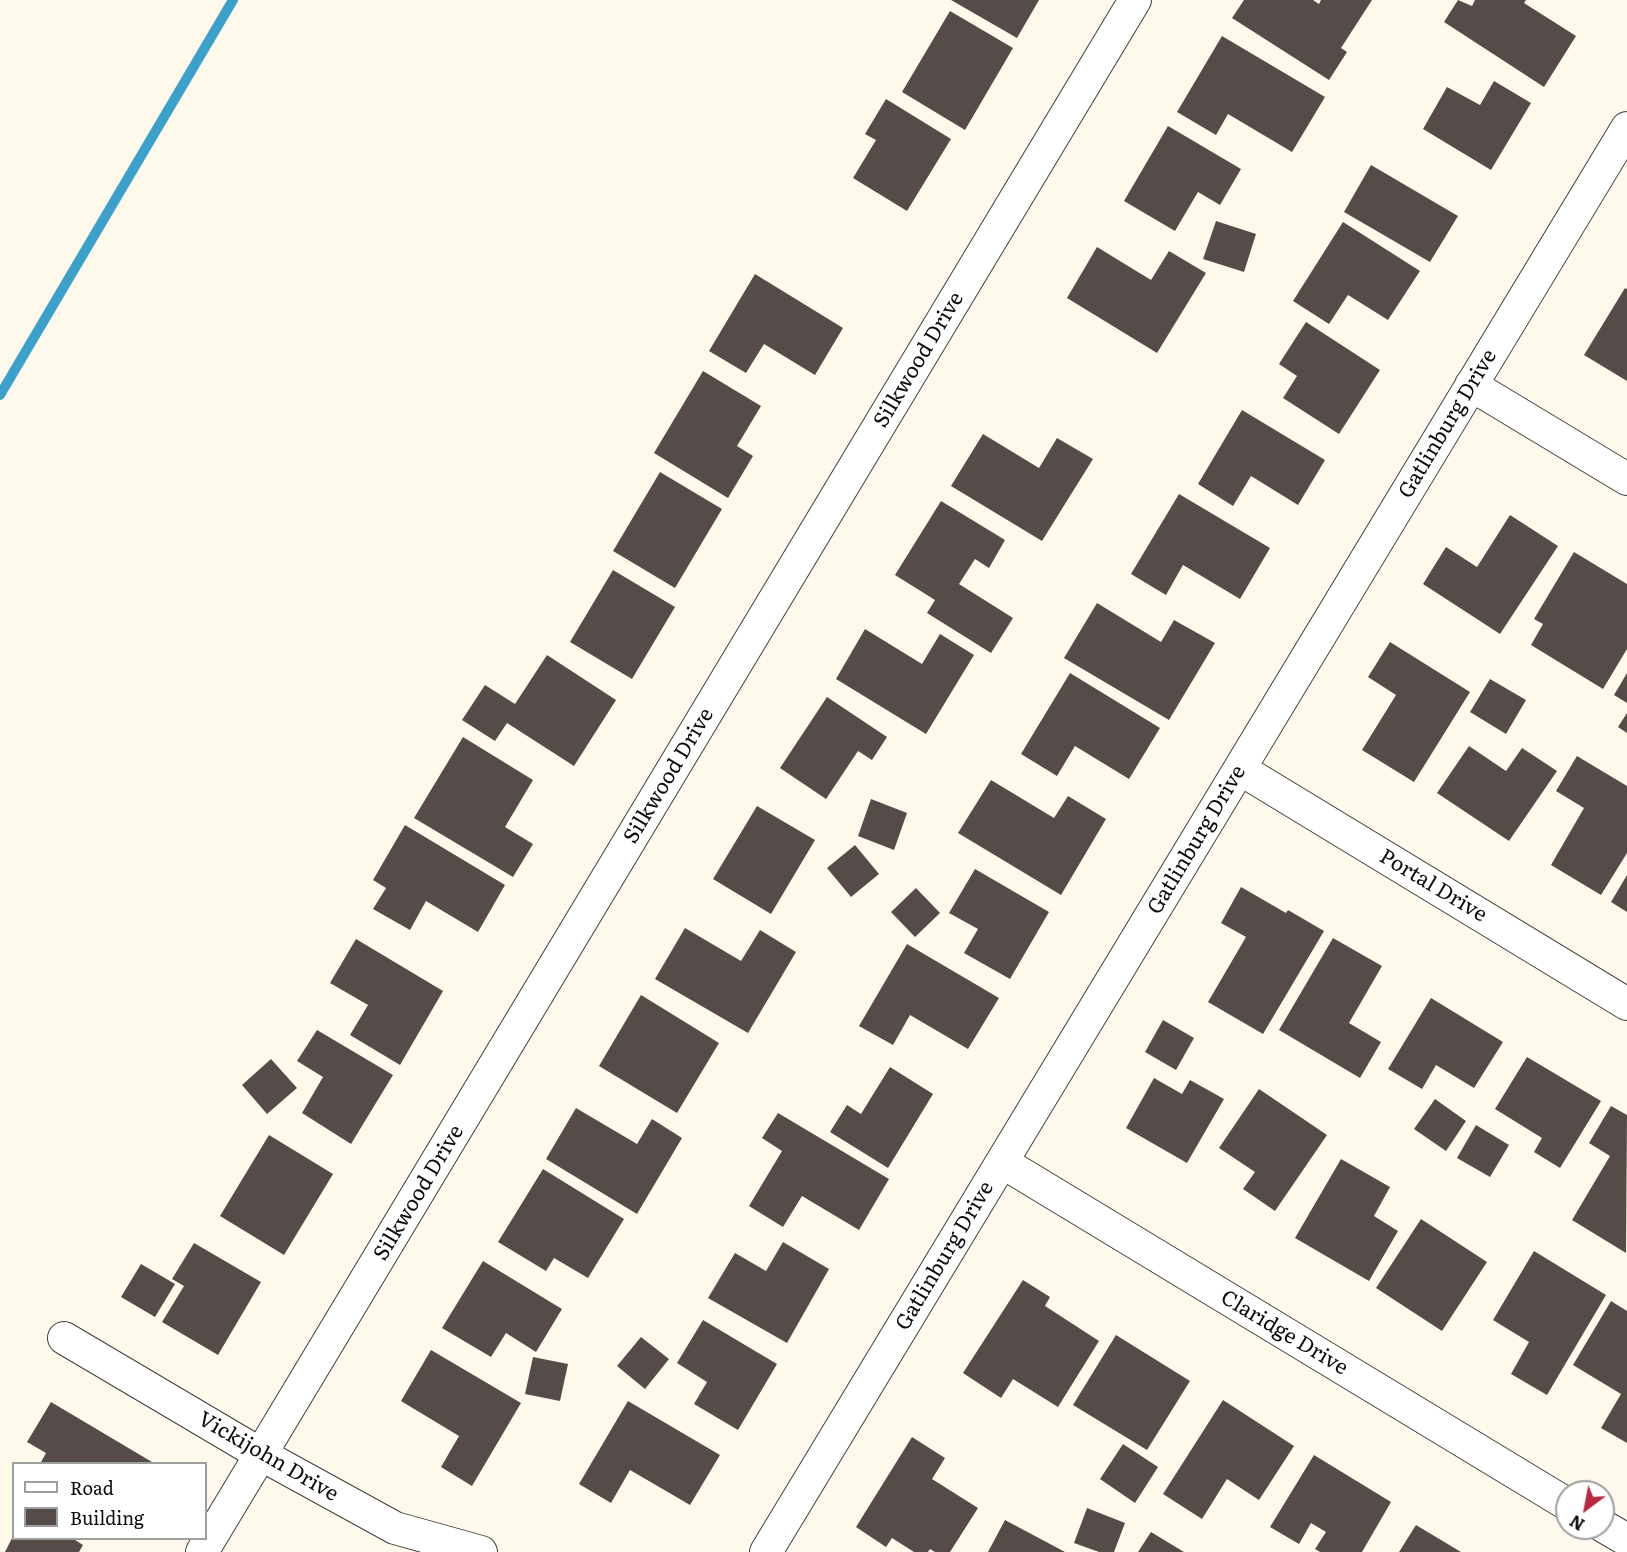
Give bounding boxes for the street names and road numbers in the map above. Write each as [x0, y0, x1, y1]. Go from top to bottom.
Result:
street label: Silkwood Drive [869, 288, 969, 432]
street label: Gatlinburg Drive [1394, 345, 1502, 503]
street label: Silkwood Drive [619, 704, 719, 848]
street label: Gatlinburg Drive [1143, 761, 1251, 919]
street label: Portal Drive [1375, 844, 1491, 928]
street label: Silkwood Drive [369, 1121, 469, 1265]
street label: Gatlinburg Drive [891, 1177, 999, 1335]
street label: Claridge Drive [1216, 1285, 1352, 1381]
street label: Vickijohn Drive [193, 1407, 343, 1507]

